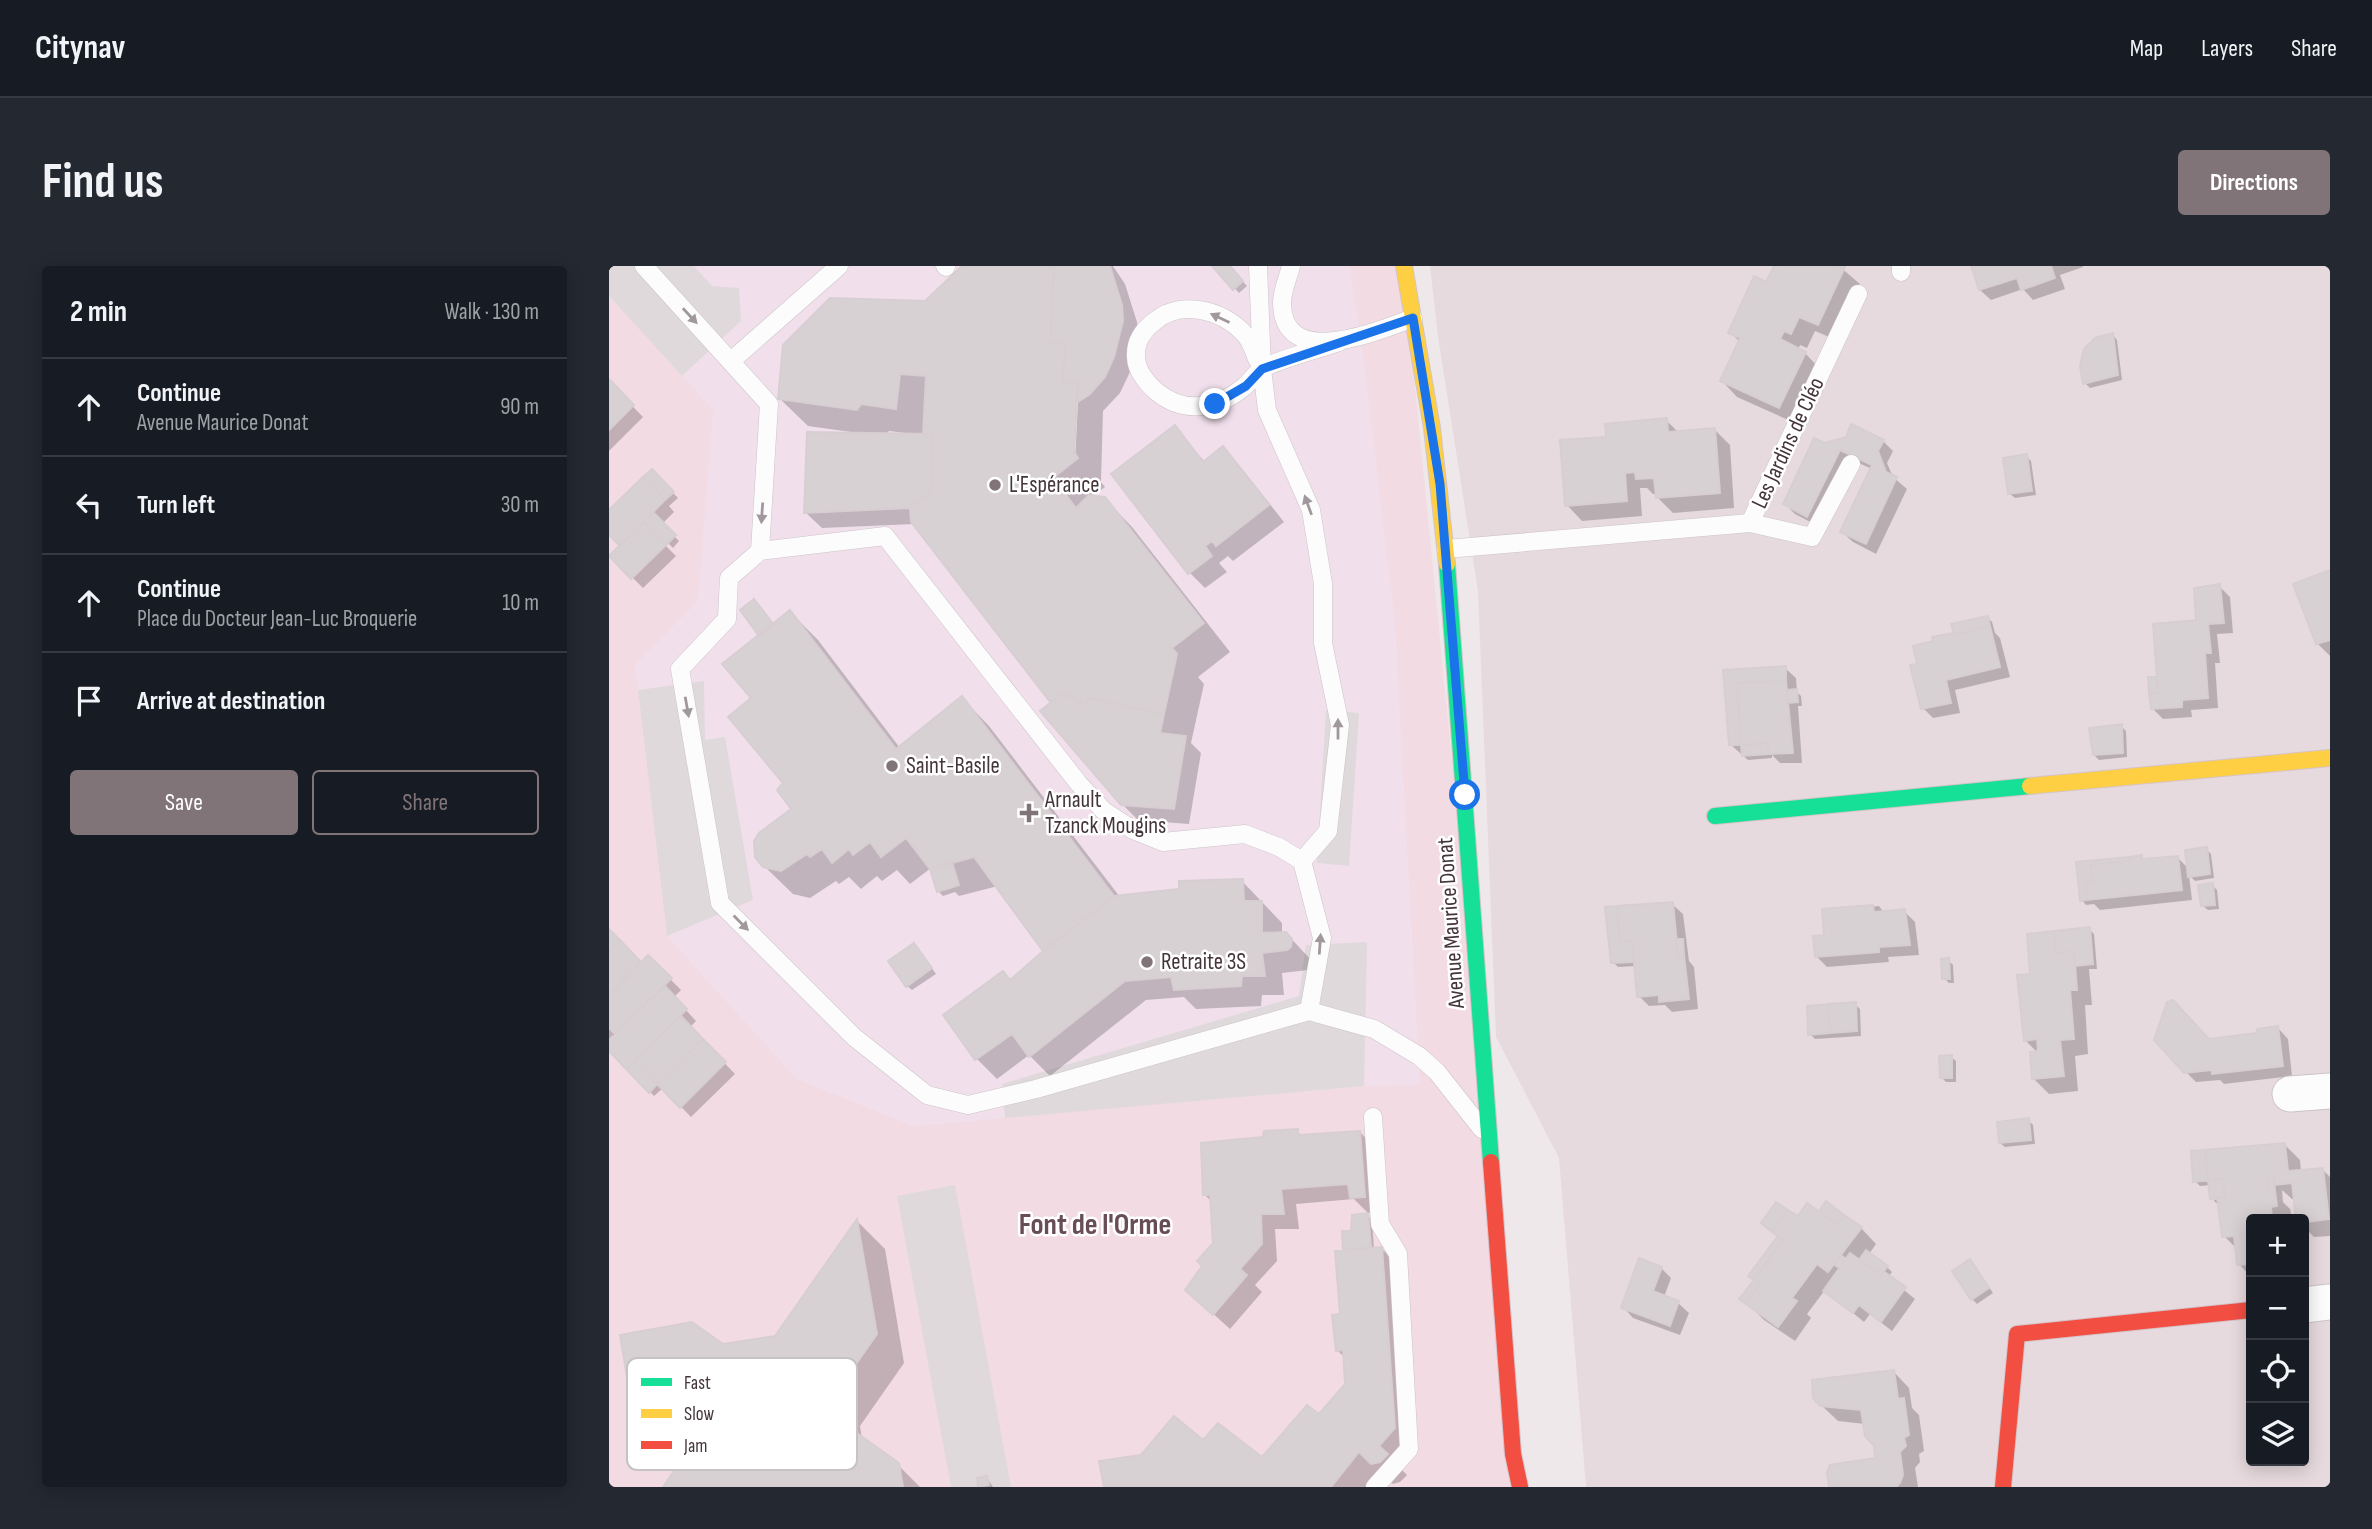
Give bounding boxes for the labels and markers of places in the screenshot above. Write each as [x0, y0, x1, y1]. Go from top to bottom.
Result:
place label: L'Espérance [1009, 471, 1100, 499]
marker: L'Espérance [987, 477, 1003, 493]
place label: Saint-Basile [906, 752, 1000, 780]
marker: Saint-Basile [884, 758, 900, 774]
place label: Arnault Tzanck Mougins [1044, 786, 1166, 840]
marker: Arnault Tzanck Mougins [1019, 803, 1039, 823]
place label: Retraite 3S [1161, 948, 1246, 976]
marker: Retraite 3S [1139, 954, 1155, 970]

